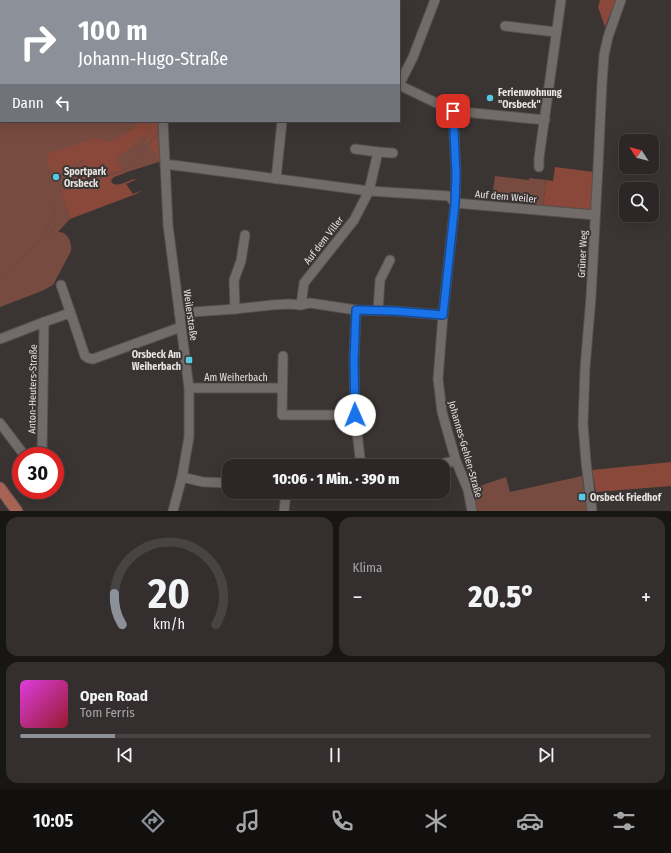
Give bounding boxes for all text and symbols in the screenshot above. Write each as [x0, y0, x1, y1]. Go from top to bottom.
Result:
text: 100 m [78, 14, 148, 47]
icon: right [12, 16, 64, 68]
text: Johann-Hugo-Straße [78, 48, 228, 70]
place label: Ferienwohnung "Orsbeck" [498, 87, 562, 111]
icon: left [52, 92, 74, 114]
marker: Ferienwohnung "Orsbeck" [485, 93, 495, 103]
text: Dann [12, 94, 44, 112]
pin [436, 94, 470, 128]
icon: arrive [442, 100, 464, 122]
north arrow [619, 134, 659, 174]
map controls [619, 134, 659, 222]
place label: Sportpark Orsbeck [64, 166, 107, 190]
marker: Sportpark Orsbeck [51, 172, 61, 182]
button: search [619, 182, 659, 222]
street label: Auf dem Weiler [474, 188, 538, 206]
street label: Auf dem Viller [301, 214, 347, 267]
street label: Grüner Weg [576, 230, 590, 278]
street label: Weilerstraße [180, 289, 200, 342]
street label: Anton-Heuters-Straße [26, 344, 40, 434]
place label: Orsbeck Am Weiherbach [132, 349, 181, 373]
marker: Orsbeck Am Weiherbach [184, 355, 194, 365]
street label: Am Weiherbach [204, 372, 268, 384]
position arrow [334, 394, 376, 436]
street label: Johannes-Gehlen-Straße [445, 399, 485, 499]
speed limit sign: 30 [12, 447, 64, 499]
text: 10:06 · 1 Min. · 390 m [273, 470, 399, 488]
marker: Orsbeck Friedhof [577, 492, 587, 502]
place label: Orsbeck Friedhof [590, 492, 662, 504]
text: Klima [353, 560, 382, 575]
text: 20 [147, 568, 190, 618]
text: 20.5° [468, 579, 535, 615]
text: − [353, 584, 362, 611]
text: + [641, 584, 651, 611]
text: km/h [153, 615, 185, 632]
text: Open Road [80, 687, 148, 705]
text: Tom Ferris [80, 705, 135, 720]
icon: previous [114, 744, 136, 766]
icon: pause [324, 744, 346, 766]
icon: next [535, 744, 557, 766]
icon: directions [139, 807, 167, 835]
icon: music [234, 807, 262, 835]
icon: phone [328, 807, 356, 835]
icon: climate [422, 807, 450, 835]
icon: car [516, 807, 544, 835]
icon: filters [610, 807, 638, 835]
text: 10:05 [33, 810, 73, 832]

